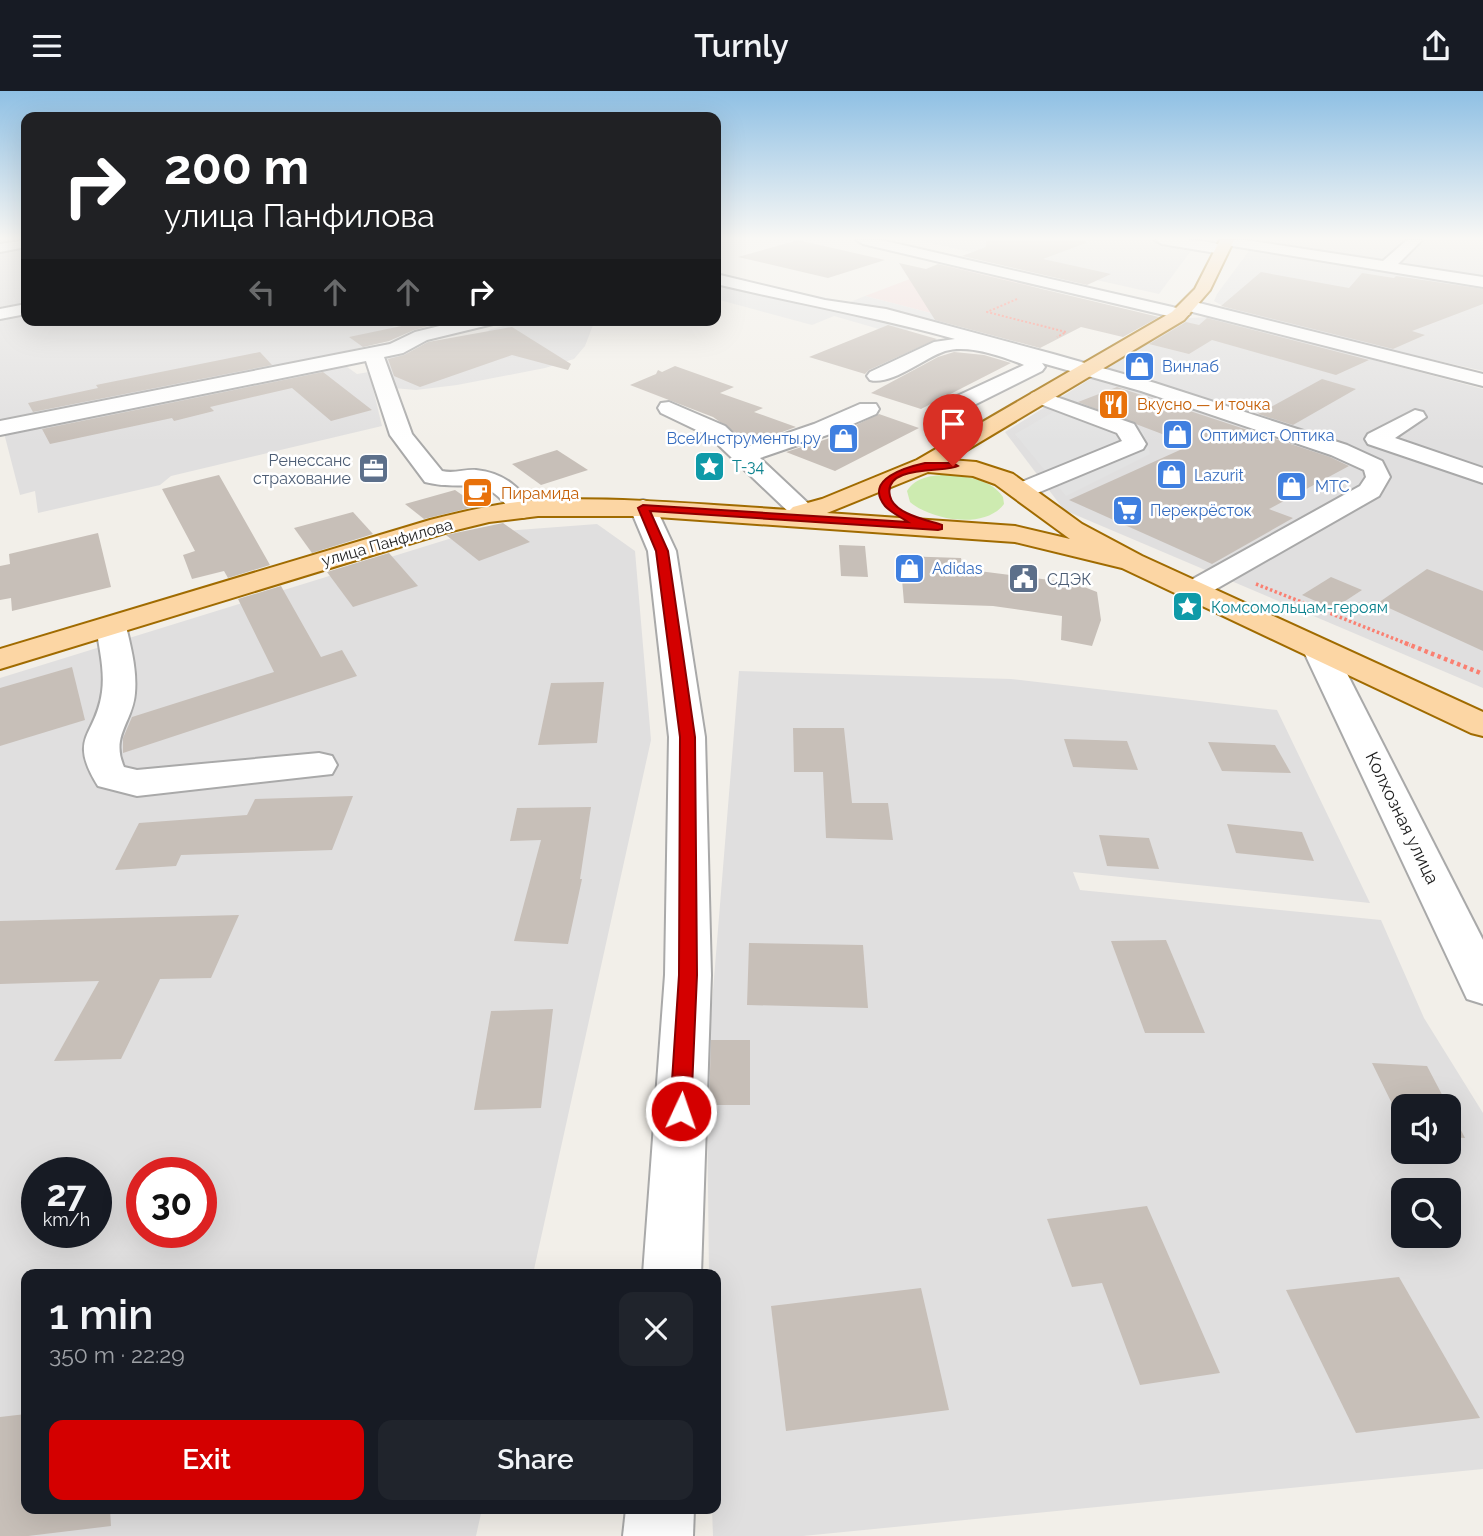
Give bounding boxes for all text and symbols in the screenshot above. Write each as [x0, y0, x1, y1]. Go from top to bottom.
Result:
icon: menu [28, 27, 66, 65]
text: Turnly [694, 27, 789, 64]
icon: share [1417, 27, 1455, 65]
text: 200 m [164, 138, 309, 195]
icon: right [49, 140, 140, 231]
text: улица Панфилова [164, 197, 435, 234]
icon: left [243, 273, 281, 311]
icon: ahead [316, 273, 354, 311]
icon: ahead [389, 273, 427, 311]
icon: right [462, 273, 500, 311]
shop icon: Винлаб [1122, 349, 1156, 383]
place label: Винлаб [1162, 357, 1219, 376]
restaurant icon: Вкусно — и точка [1097, 387, 1131, 421]
pin [923, 394, 983, 466]
place label: Вкусно — и точка [1137, 395, 1271, 414]
icon: arrive [934, 405, 972, 443]
shop icon: Оптимист Оптика [1160, 418, 1194, 452]
shop icon: ВсеИнструменты.ру [827, 421, 861, 455]
place label: Оптимист Оптика [1200, 426, 1335, 445]
place label: ВсеИнструменты.ру [666, 429, 821, 448]
place icon: Т-34 [692, 449, 726, 483]
place label: Ренессанс страхование [253, 451, 351, 488]
office icon: Ренессанс страхование [357, 452, 391, 486]
place label: Т-34 [732, 457, 764, 476]
shop icon: Lazurit [1154, 458, 1188, 492]
place label: Lazurit [1194, 466, 1245, 485]
shop icon: МТС [1275, 469, 1309, 503]
cafe icon: Пирамида [461, 476, 495, 510]
place label: МТС [1315, 477, 1349, 496]
place label: Пирамида [501, 484, 579, 503]
supermarket icon: Перекрёсток [1110, 493, 1144, 527]
place label: Перекрёсток [1150, 501, 1252, 520]
street label: улица Панфилова [319, 515, 455, 570]
shop icon: Adidas [892, 551, 926, 585]
place label: Adidas [932, 559, 983, 578]
public building icon: СДЭК [1007, 562, 1041, 596]
place label: СДЭК [1047, 570, 1091, 589]
place icon: Комсомольцам-героям [1171, 590, 1205, 624]
place label: Комсомольцам-героям [1211, 598, 1388, 617]
street label: Колхозная улица [1361, 748, 1444, 887]
position arrow [644, 1074, 718, 1148]
map controls [1391, 1094, 1461, 1248]
button: sound [1391, 1094, 1461, 1164]
speed limit sign: 30 [126, 1157, 217, 1248]
text: 27 [47, 1173, 86, 1214]
button: search [1391, 1178, 1461, 1248]
text: km/h [43, 1209, 90, 1230]
text: 1 min [49, 1290, 153, 1339]
button: close [619, 1292, 693, 1366]
text: 350 m · 22:29 [49, 1341, 185, 1368]
button: Exit [49, 1420, 364, 1500]
button: Share [378, 1420, 693, 1500]

